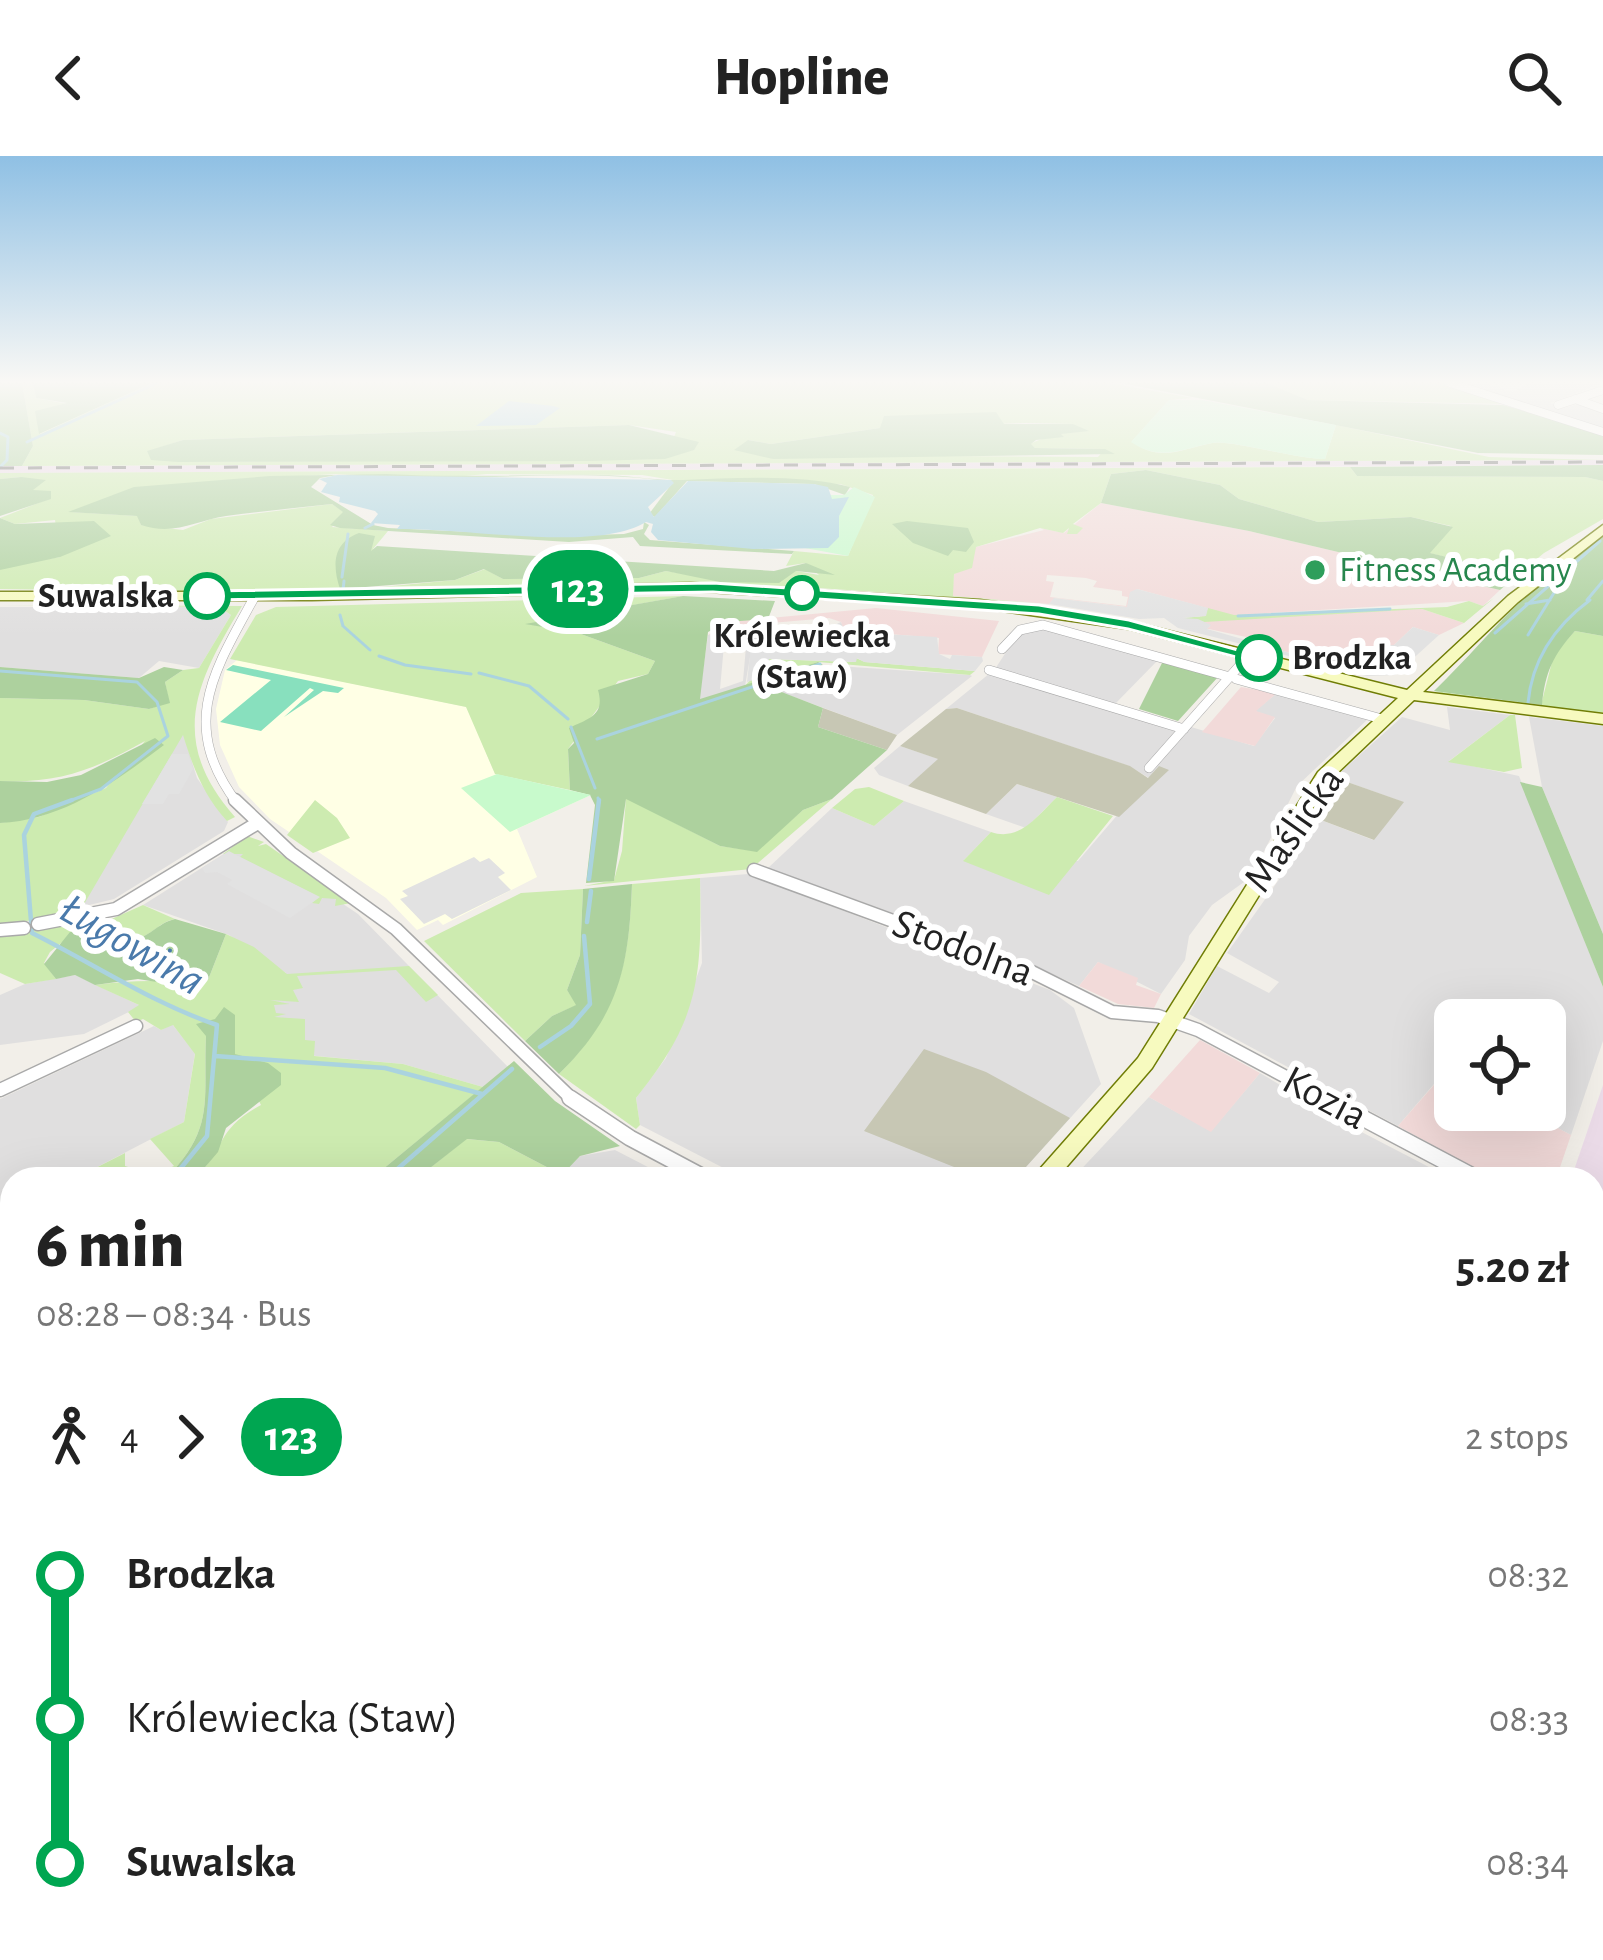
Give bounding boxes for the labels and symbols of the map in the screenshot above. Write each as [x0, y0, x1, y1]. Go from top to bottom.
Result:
line badge: 123 [509, 550, 647, 628]
place label: Fitness Academy [1339, 552, 1572, 588]
marker: Fitness Academy [1302, 557, 1328, 583]
marker: Suwalska [185, 574, 229, 618]
marker: Królewiecka (Staw) [786, 577, 818, 609]
place label: Suwalska [38, 578, 174, 614]
place label: Królewiecka (Staw) [713, 618, 891, 695]
marker: Brodzka [1237, 636, 1281, 680]
place label: Brodzka [1292, 640, 1412, 676]
street label: Maślicka [1236, 759, 1352, 899]
water label: Ługowina [52, 886, 212, 1004]
street label: Stodolna [887, 902, 1039, 994]
street label: Kozia [1276, 1059, 1374, 1137]

